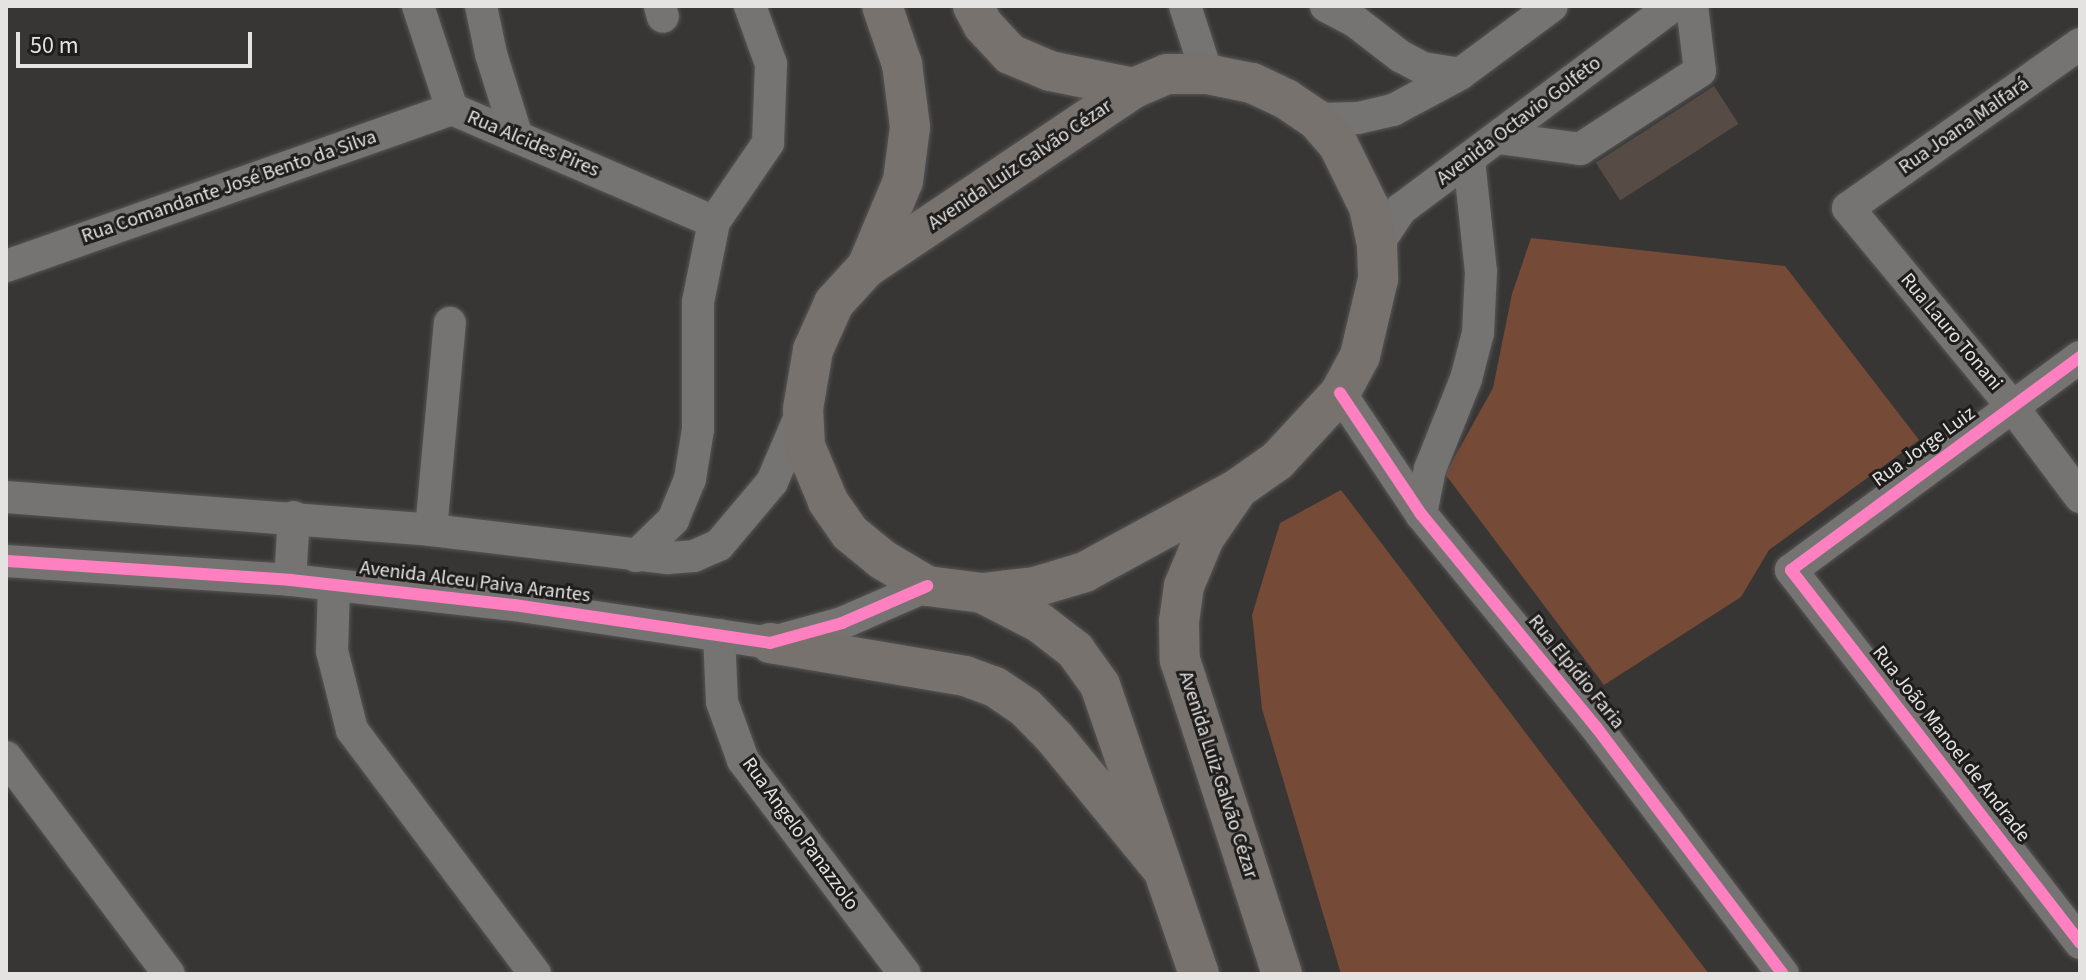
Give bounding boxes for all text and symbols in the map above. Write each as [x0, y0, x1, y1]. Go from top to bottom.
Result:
scale bar [20, 16, 256, 66]
text: 50 m [30, 28, 79, 63]
street label: Avenida Octavio Golfeto [1432, 51, 1606, 191]
street label: Rua Joana Malfará [1894, 72, 2034, 180]
street label: Avenida Luiz Galvão Cézar [924, 95, 1116, 235]
street label: Rua Alcides Pires [463, 105, 603, 183]
street label: Rua Comandante José Bento da Silva [78, 125, 380, 249]
street label: Rua Lauro Tonani [1895, 268, 2007, 396]
street label: Rua Jorge Luiz [1868, 402, 1980, 492]
street label: Avenida Alceu Paiva Arantes [358, 556, 592, 608]
street label: Rua Elpídio Faria [1523, 610, 1629, 734]
street label: Rua João Manoel de Andrade [1867, 641, 2035, 847]
street label: Avenida Luiz Galvão Cézar [1173, 668, 1263, 882]
street label: Rua Angelo Panazzolo [737, 753, 863, 915]

